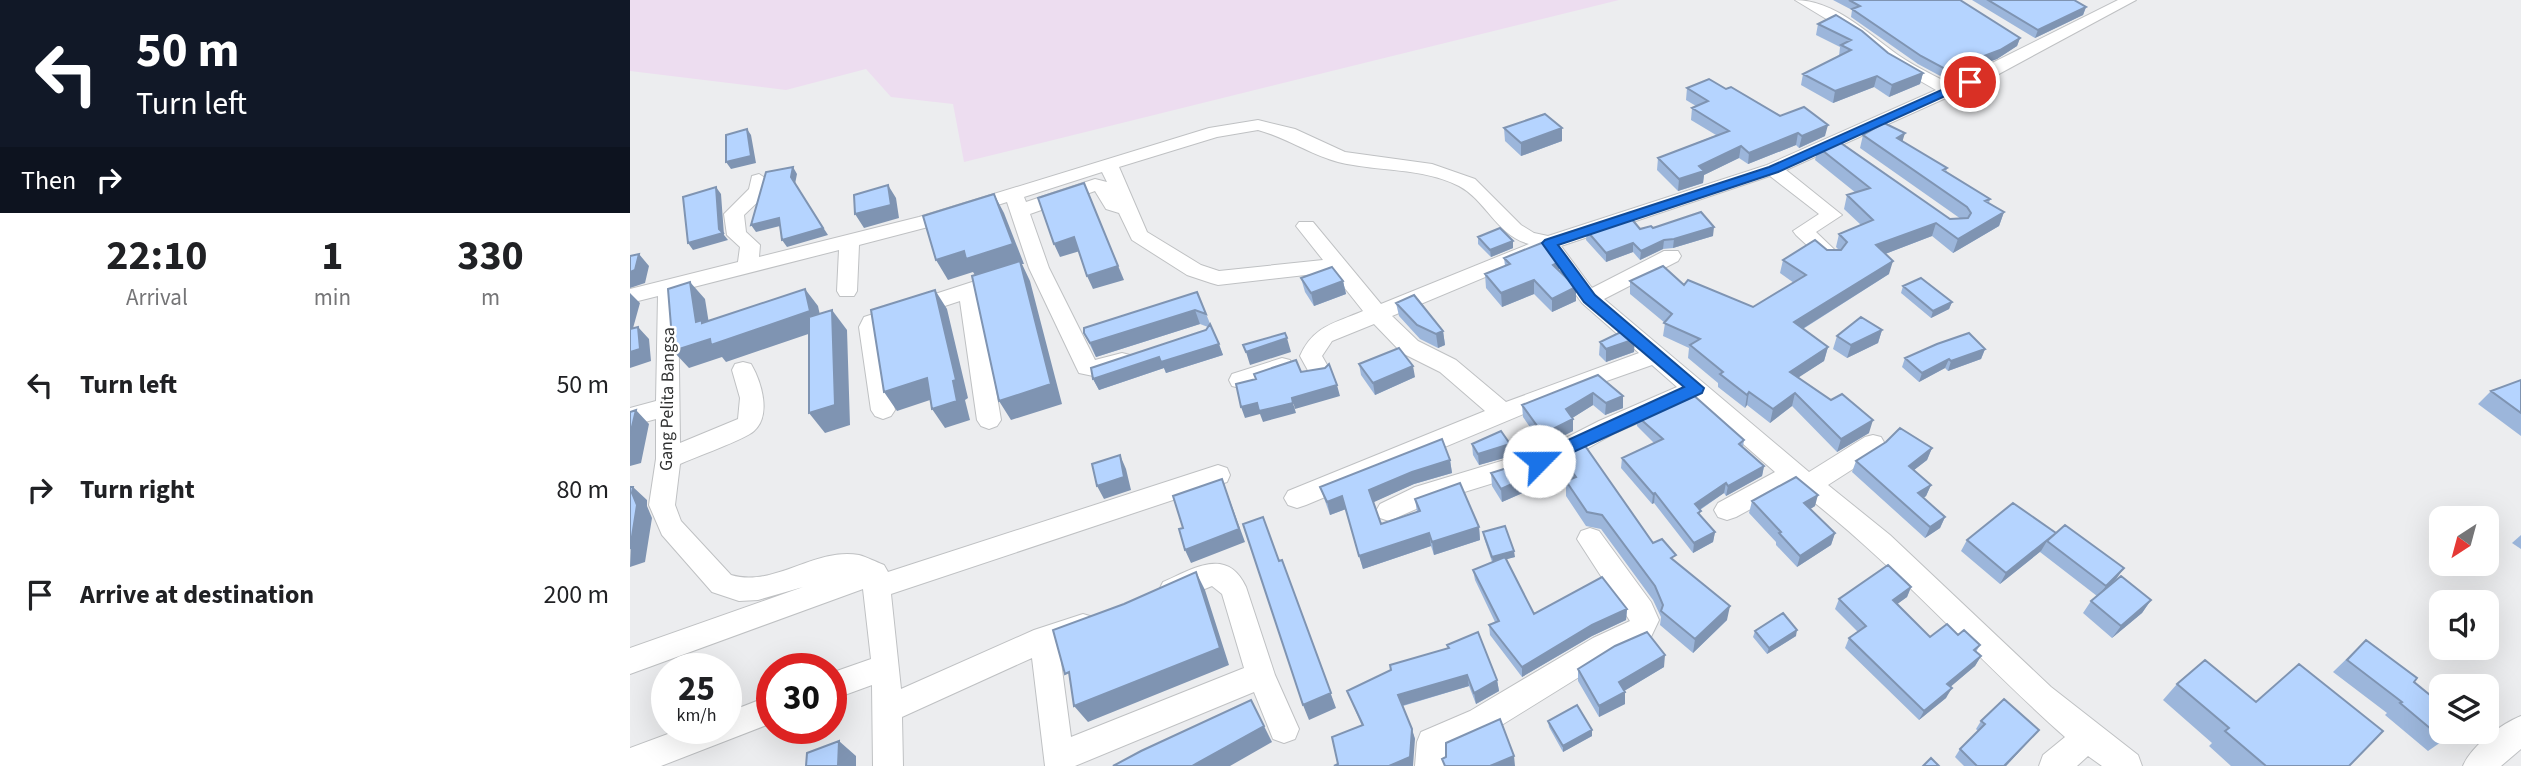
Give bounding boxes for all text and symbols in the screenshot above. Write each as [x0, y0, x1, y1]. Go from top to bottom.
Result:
text: 50 m [136, 16, 240, 86]
icon: left [21, 28, 112, 119]
pin [1940, 52, 2000, 112]
icon: arrive [1951, 63, 1989, 101]
text: Turn left [136, 81, 247, 127]
icon: right [90, 161, 128, 199]
text: Then [21, 162, 76, 199]
text: 22:10 [106, 226, 208, 286]
text: 1 [321, 226, 343, 286]
text: 330 [457, 226, 524, 286]
text: Arrival [126, 281, 188, 314]
text: min [314, 281, 351, 314]
text: m [481, 281, 500, 314]
street label: Gang Pelita Bangsa [654, 327, 681, 471]
icon: left [21, 366, 59, 404]
text: Turn left [80, 366, 177, 403]
text: 50 m [556, 366, 609, 403]
position arrow [1502, 424, 1576, 498]
icon: right [21, 471, 59, 509]
text: Turn right [80, 471, 195, 508]
text: 80 m [556, 471, 609, 508]
north arrow [2429, 506, 2499, 576]
map controls [2429, 506, 2499, 744]
icon: arrive [21, 576, 59, 614]
text: Arrive at destination [80, 576, 314, 613]
text: 200 m [543, 576, 609, 613]
button: sound [2429, 590, 2499, 660]
speed limit sign: 30 [756, 653, 847, 744]
text: 25 [678, 664, 715, 714]
button: layers [2429, 674, 2499, 744]
text: km/h [677, 703, 716, 728]

